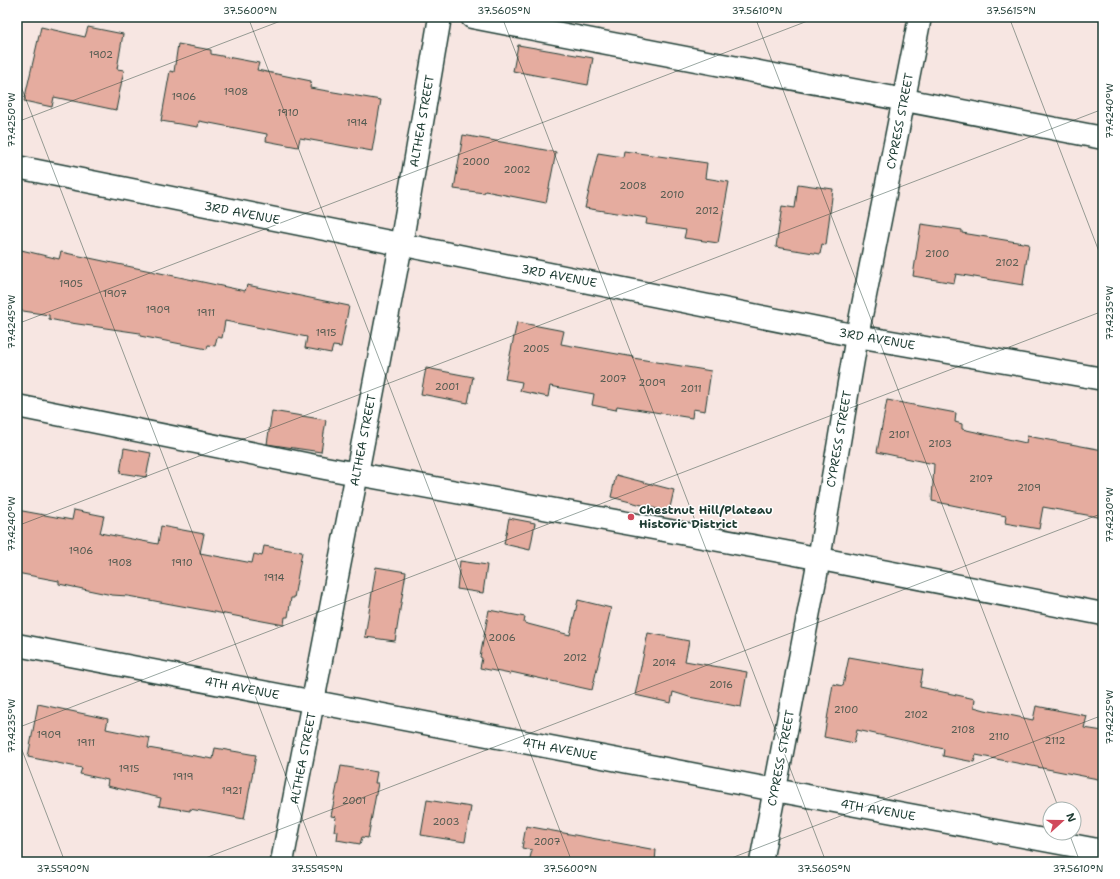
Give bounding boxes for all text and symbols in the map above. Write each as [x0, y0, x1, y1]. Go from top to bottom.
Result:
text: 37.5600°N [223, 4, 277, 17]
text: 37.5605°N [477, 4, 531, 17]
text: 37.5610°N [732, 4, 782, 17]
text: 37.5615°N [986, 4, 1036, 17]
house number: 1902 [89, 48, 113, 61]
street label: CYPRESS STREET [883, 71, 917, 171]
street label: ALTHEA STREET [406, 73, 438, 168]
text: 77.4240°W [1103, 83, 1116, 139]
house number: 1908 [224, 85, 248, 98]
house number: 1906 [172, 90, 196, 103]
text: 77.4250°W [5, 92, 18, 148]
house number: 1910 [277, 106, 299, 119]
house number: 1914 [346, 116, 368, 129]
house number: 2000 [462, 155, 490, 168]
house number: 2002 [504, 163, 531, 176]
house number: 2008 [619, 179, 647, 192]
house number: 2010 [660, 188, 684, 201]
street label: 3RD AVENUE [203, 198, 281, 228]
house number: 2012 [695, 204, 719, 217]
house number: 2100 [925, 247, 949, 260]
house number: 2102 [995, 256, 1019, 269]
street label: 3RD AVENUE [520, 261, 598, 291]
house number: 1905 [59, 277, 83, 290]
text: 77.4235°W [1103, 285, 1116, 340]
house number: 1907 [103, 287, 127, 300]
text: 77.4245°W [5, 294, 18, 349]
house number: 1909 [146, 303, 170, 316]
house number: 1911 [197, 306, 215, 319]
street label: 3RD AVENUE [838, 324, 916, 354]
house number: 1915 [316, 326, 336, 339]
house number: 2005 [523, 342, 549, 355]
house number: 2007 [599, 372, 627, 385]
house number: 2009 [638, 376, 666, 389]
house number: 2001 [435, 380, 459, 393]
house number: 2011 [680, 382, 702, 395]
street label: CYPRESS STREET [823, 389, 855, 489]
street label: ALTHEA STREET [346, 392, 380, 487]
house number: 2101 [888, 428, 910, 441]
house number: 2103 [928, 437, 952, 450]
house number: 2107 [969, 472, 993, 485]
house number: 2109 [1017, 481, 1041, 494]
text: 77.4230°W [1103, 487, 1116, 543]
text: 77.4240°W [5, 496, 18, 552]
place label: Chestnut Hill/Plateau Historic District [639, 502, 773, 532]
marker: Chestnut Hill/Plateau Historic District [626, 512, 636, 522]
house number: 1906 [69, 544, 93, 557]
house number: 1908 [108, 556, 132, 569]
house number: 1910 [171, 556, 193, 569]
house number: 1914 [263, 571, 285, 584]
house number: 2006 [488, 631, 516, 644]
house number: 2012 [563, 651, 587, 664]
house number: 2014 [652, 656, 676, 669]
street label: 4TH AVENUE [203, 673, 281, 703]
house number: 2016 [709, 678, 733, 691]
text: 77.4225°W [1103, 689, 1116, 744]
text: 77.4235°W [5, 698, 18, 753]
house number: 2100 [834, 703, 858, 716]
street label: CYPRESS STREET [764, 708, 798, 808]
house number: 2102 [904, 708, 928, 721]
street label: ALTHEA STREET [286, 710, 320, 805]
house number: 2108 [951, 723, 975, 736]
house number: 1909 [37, 728, 61, 741]
house number: 2110 [988, 730, 1010, 743]
street label: 4TH AVENUE [521, 734, 599, 764]
house number: 2112 [1044, 734, 1066, 747]
house number: 1911 [77, 736, 95, 749]
house number: 1915 [119, 762, 139, 775]
house number: 1919 [172, 770, 194, 783]
house number: 1921 [222, 784, 242, 797]
house number: 2001 [342, 794, 366, 807]
street label: 4TH AVENUE [839, 796, 917, 824]
north arrow [1042, 801, 1082, 841]
text: N [1062, 811, 1080, 825]
house number: 2003 [432, 815, 460, 828]
house number: 2007 [533, 835, 561, 848]
text: 37.5590°N [37, 862, 89, 875]
text: 37.5595°N [291, 862, 343, 875]
text: 37.5600°N [543, 862, 597, 875]
text: 37.5605°N [797, 862, 851, 875]
text: 37.5610°N [1053, 862, 1103, 875]

